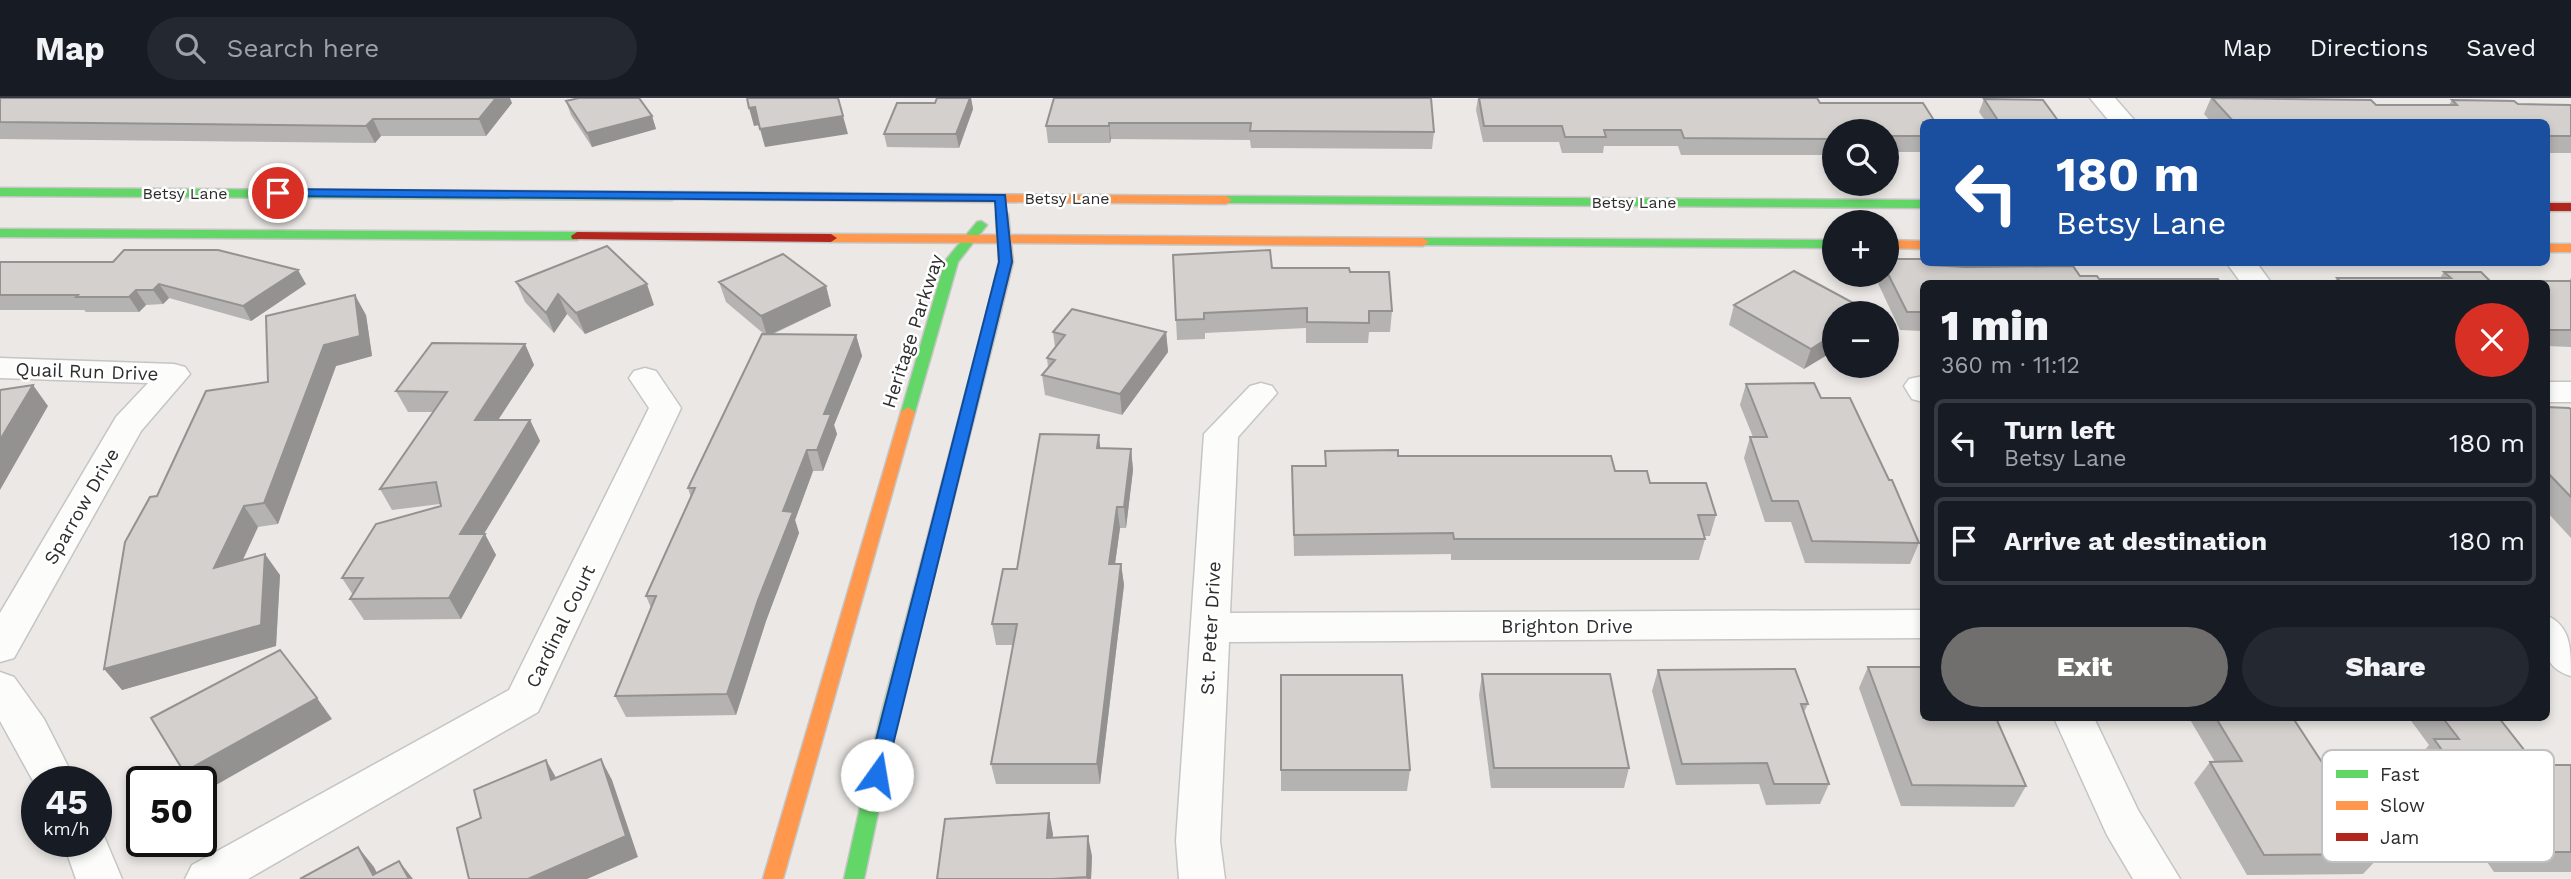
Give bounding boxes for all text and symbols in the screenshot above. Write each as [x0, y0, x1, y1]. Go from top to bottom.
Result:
search box [147, 17, 637, 80]
text: Map [35, 29, 105, 68]
icon: search [171, 29, 209, 67]
text: Search here [227, 33, 379, 63]
text: Map [2223, 34, 2272, 62]
text: Directions [2310, 34, 2428, 62]
text: Saved [2466, 34, 2536, 62]
map controls [1822, 119, 1899, 378]
button: search [1822, 119, 1899, 196]
text: 180 m [2056, 145, 2200, 203]
icon: left [1941, 147, 2032, 238]
pin [248, 163, 308, 223]
icon: arrive [259, 174, 297, 212]
street label: Betsy Lane [142, 184, 228, 203]
street label: Betsy Lane [1024, 189, 1110, 208]
street label: Betsy Lane [1591, 193, 1677, 212]
text: Betsy Lane [2056, 204, 2226, 242]
button: + [1822, 210, 1899, 287]
street label: Heritage Parkway [877, 251, 948, 411]
button: − [1822, 301, 1899, 378]
text: 1 min [1941, 301, 2049, 350]
button: close [2455, 303, 2529, 377]
text: 360 m · 11:12 [1941, 352, 2080, 379]
street label: Quail Run Drive [15, 358, 159, 385]
text: Turn left [2004, 415, 2115, 445]
icon: left [1945, 424, 1983, 462]
text: 180 m [2449, 428, 2525, 458]
street label: Sparrow Drive [39, 444, 124, 568]
text: Betsy Lane [2004, 445, 2126, 472]
icon: arrive [1945, 522, 1983, 560]
text: Arrive at destination [2004, 526, 2267, 556]
text: 180 m [2449, 526, 2525, 556]
street label: Cardinal Court [521, 561, 600, 691]
street label: St. Peter Drive [1196, 561, 1225, 695]
street label: Brighton Drive [1501, 615, 1633, 638]
button: Exit [1941, 627, 2228, 707]
button: Share [2242, 627, 2529, 707]
position arrow [840, 738, 914, 812]
legend [2322, 750, 2554, 862]
text: Fast [2380, 763, 2419, 786]
speed limit sign: 50 [126, 766, 217, 857]
text: 45 [45, 781, 88, 823]
text: Slow [2380, 794, 2425, 817]
text: km/h [43, 818, 90, 839]
text: Jam [2380, 826, 2419, 849]

